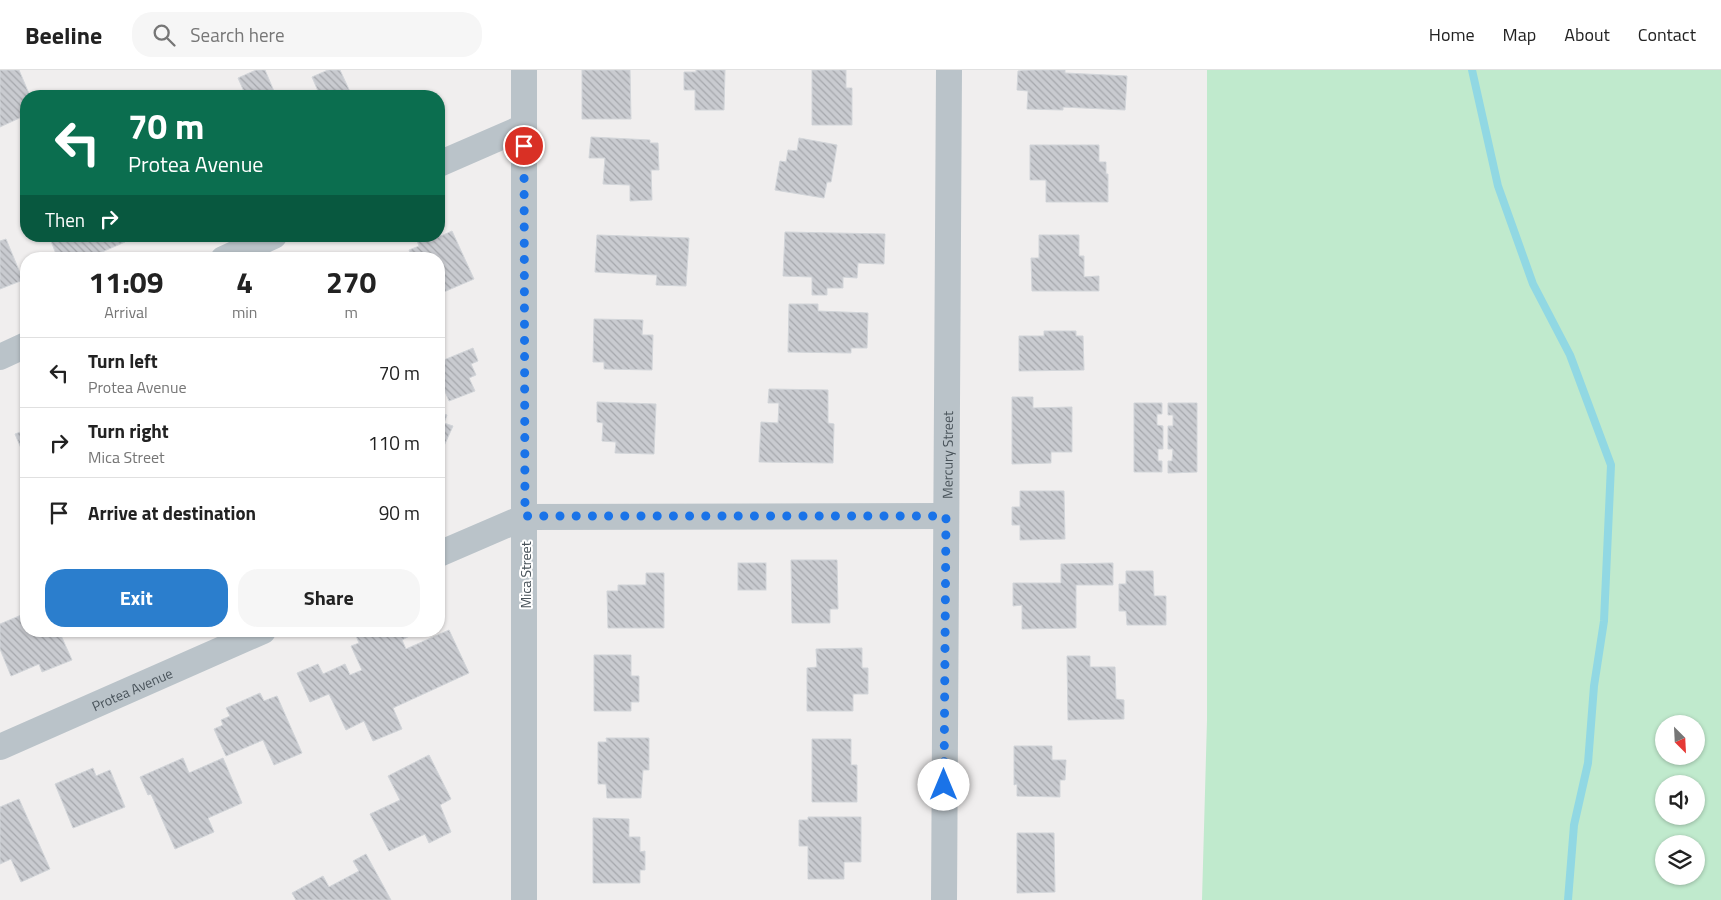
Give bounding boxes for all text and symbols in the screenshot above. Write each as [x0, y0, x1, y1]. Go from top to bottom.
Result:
search box [132, 12, 482, 57]
text: Beeline [25, 17, 102, 53]
text: Search here [190, 20, 285, 49]
icon: search [150, 21, 178, 49]
text: Home [1429, 21, 1475, 48]
text: Map [1503, 21, 1536, 48]
text: About [1564, 21, 1610, 48]
text: Contact [1638, 21, 1696, 48]
text: 70 m [128, 99, 204, 153]
icon: left [45, 110, 110, 175]
pin [503, 125, 545, 167]
icon: arrive [510, 132, 538, 160]
text: Protea Avenue [128, 147, 263, 181]
text: Then [45, 205, 85, 234]
icon: right [95, 205, 123, 233]
text: 11:09 [89, 259, 163, 305]
text: 4 [236, 259, 253, 305]
text: 270 [326, 259, 376, 305]
text: Arrival [104, 300, 148, 324]
text: min [232, 300, 257, 324]
text: m [345, 300, 358, 324]
text: Turn left [88, 346, 158, 375]
text: 70 m [379, 358, 420, 387]
icon: left [45, 359, 73, 387]
text: Protea Avenue [88, 375, 187, 399]
street label: Mercury Street [936, 411, 957, 499]
text: Turn right [88, 416, 169, 445]
text: 110 m [368, 428, 420, 457]
icon: right [45, 429, 73, 457]
text: Mica Street [88, 445, 165, 469]
text: Arrive at destination [88, 498, 256, 527]
text: 90 m [379, 498, 420, 527]
icon: arrive [45, 499, 73, 527]
street label: Mica Street [515, 541, 536, 609]
button: Exit [45, 569, 228, 627]
button: Share [238, 569, 420, 627]
street label: Protea Avenue [88, 662, 175, 716]
north arrow [1655, 715, 1705, 765]
map controls [1655, 715, 1705, 885]
position arrow [917, 758, 969, 810]
button: sound [1655, 775, 1705, 825]
button: layers [1655, 835, 1705, 885]

